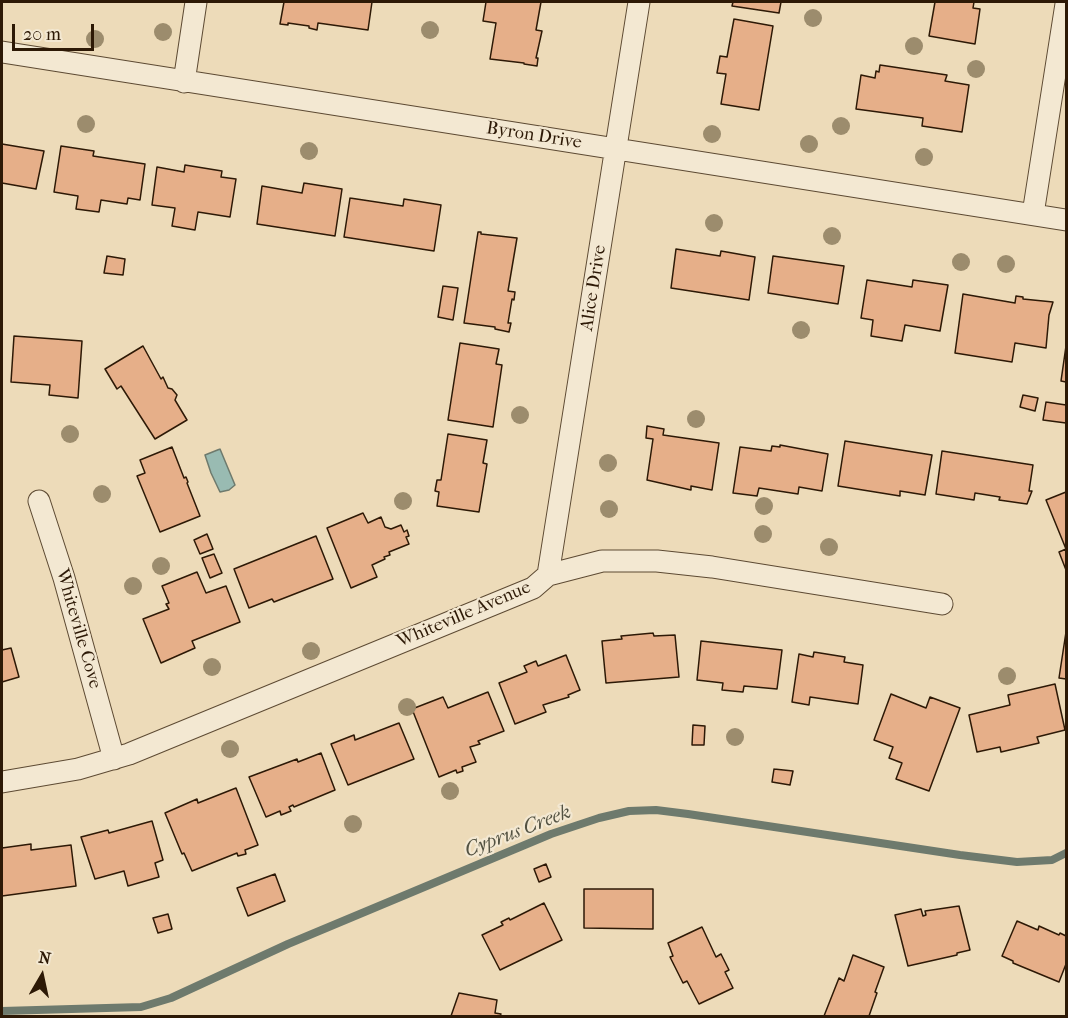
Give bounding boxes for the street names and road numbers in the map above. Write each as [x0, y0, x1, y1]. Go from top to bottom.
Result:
street label: Byron Drive [485, 118, 583, 154]
street label: Alice Drive [577, 244, 611, 332]
street label: Whiteville Cove [51, 567, 105, 691]
street label: Whiteville Avenue [394, 577, 534, 653]

